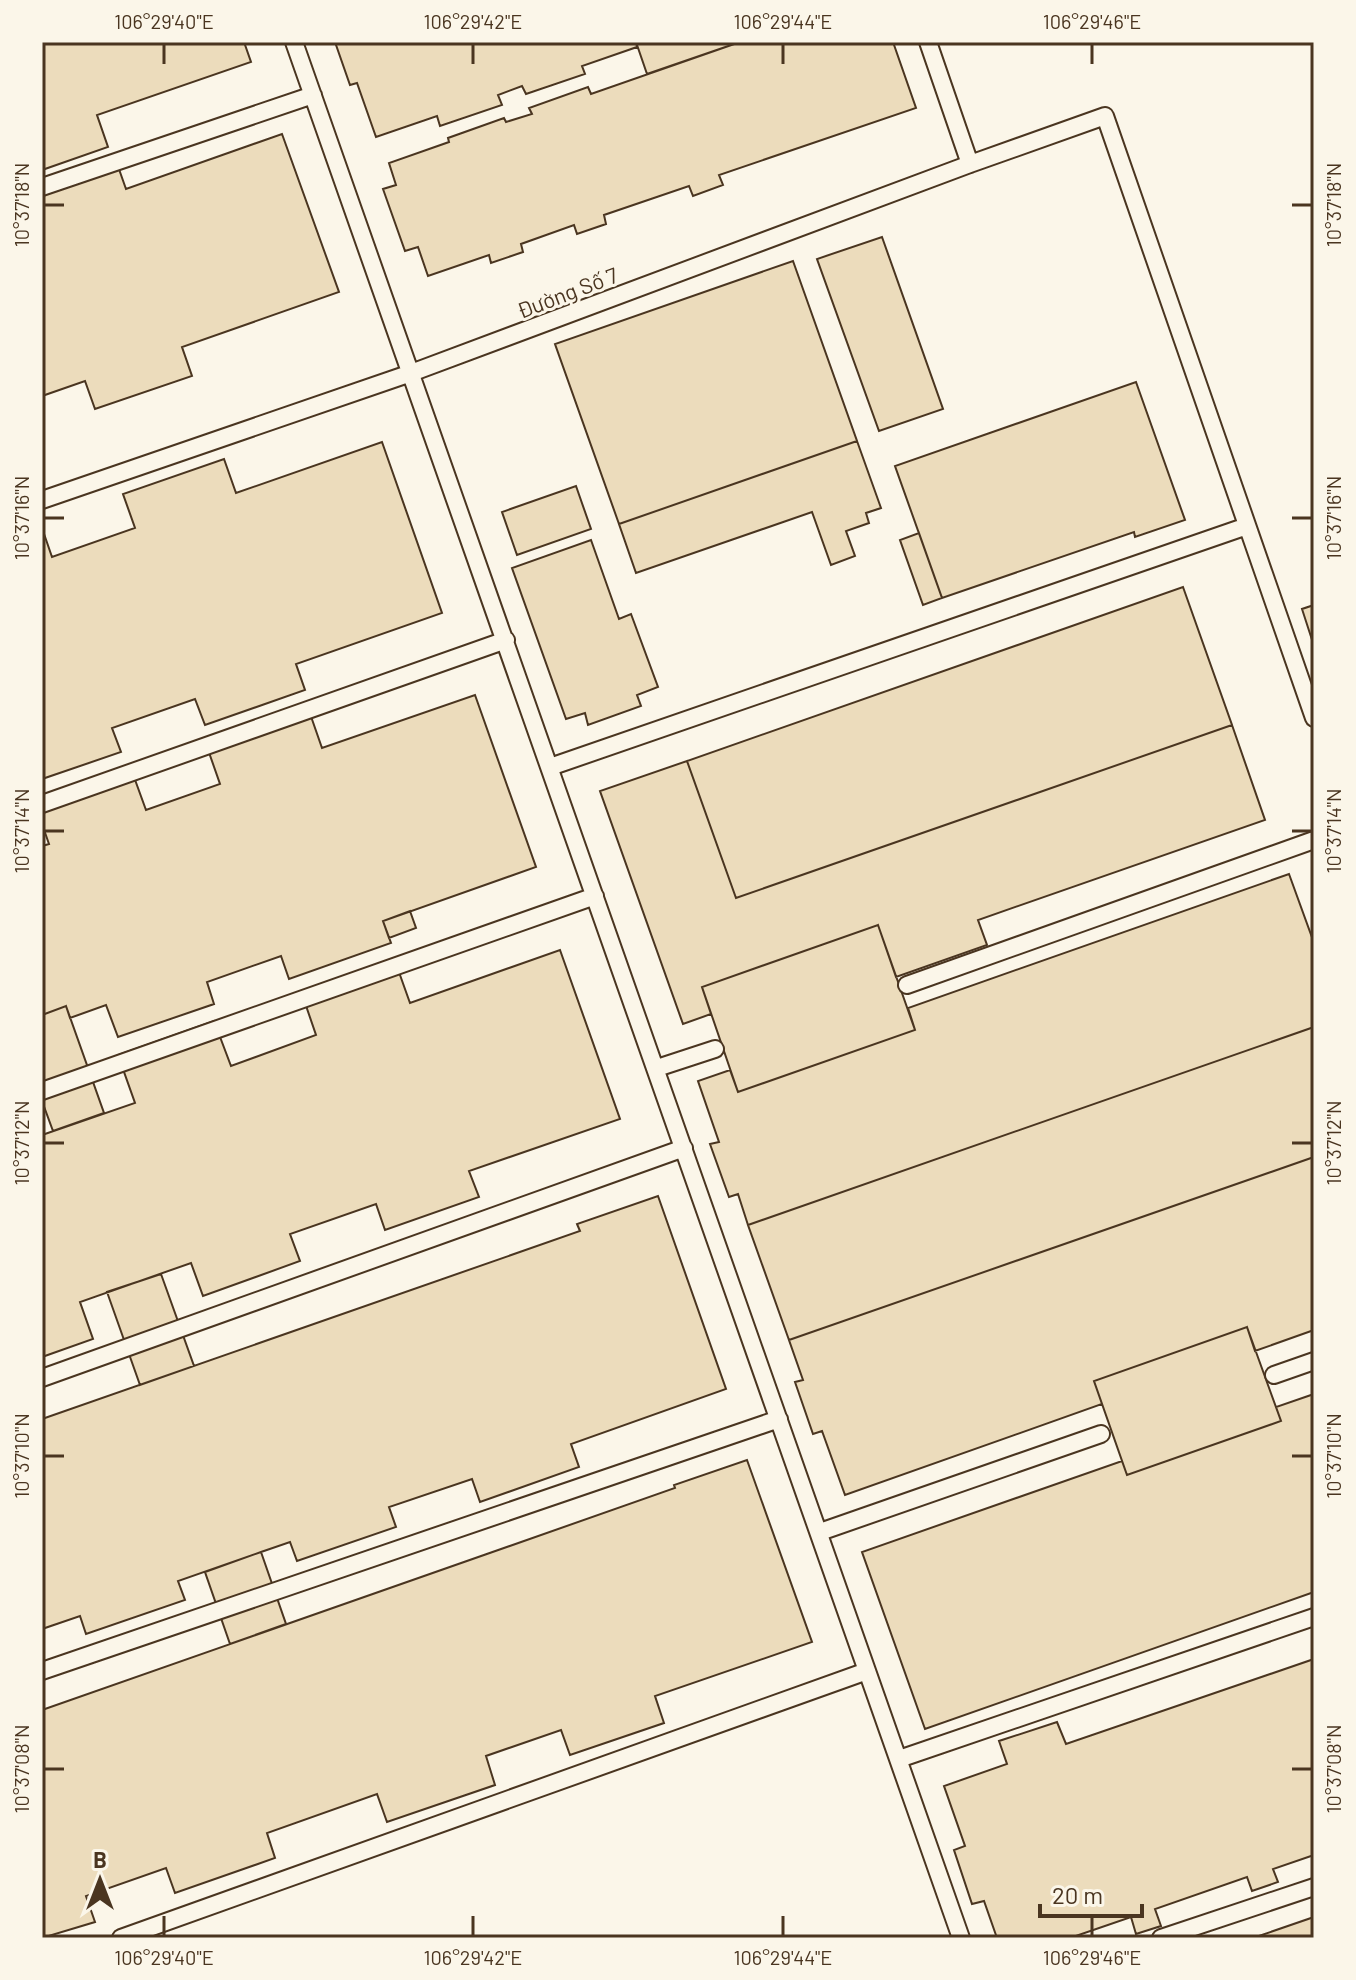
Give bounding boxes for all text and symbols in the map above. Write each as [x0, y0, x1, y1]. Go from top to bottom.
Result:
text: 106°29'40"E [114, 9, 214, 33]
text: 106°29'42"E [424, 9, 522, 33]
text: 106°29'44"E [734, 9, 832, 33]
text: 106°29'46"E [1043, 9, 1141, 33]
text: 10°37'18"N [9, 163, 33, 247]
text: 10°37'18"N [1321, 163, 1345, 247]
street label: Đường Số 7 [513, 261, 621, 323]
text: 10°37'16"N [9, 476, 33, 560]
text: 10°37'16"N [1321, 476, 1345, 560]
text: 10°37'14"N [9, 789, 33, 873]
text: 10°37'14"N [1321, 789, 1345, 873]
text: 10°37'12"N [9, 1101, 33, 1185]
text: 10°37'12"N [1321, 1101, 1345, 1185]
text: 10°37'10"N [9, 1413, 33, 1499]
text: 10°37'10"N [1321, 1413, 1345, 1499]
text: 10°37'08"N [9, 1725, 33, 1813]
text: 10°37'08"N [1321, 1725, 1345, 1813]
north arrow [60, 1840, 140, 1920]
text: B [93, 1846, 107, 1872]
scale bar [1040, 1868, 1142, 1918]
text: 20 m [1052, 1880, 1103, 1909]
text: 106°29'40"E [114, 1945, 214, 1969]
text: 106°29'42"E [424, 1945, 522, 1969]
text: 106°29'44"E [734, 1945, 832, 1969]
text: 106°29'46"E [1043, 1945, 1141, 1969]

